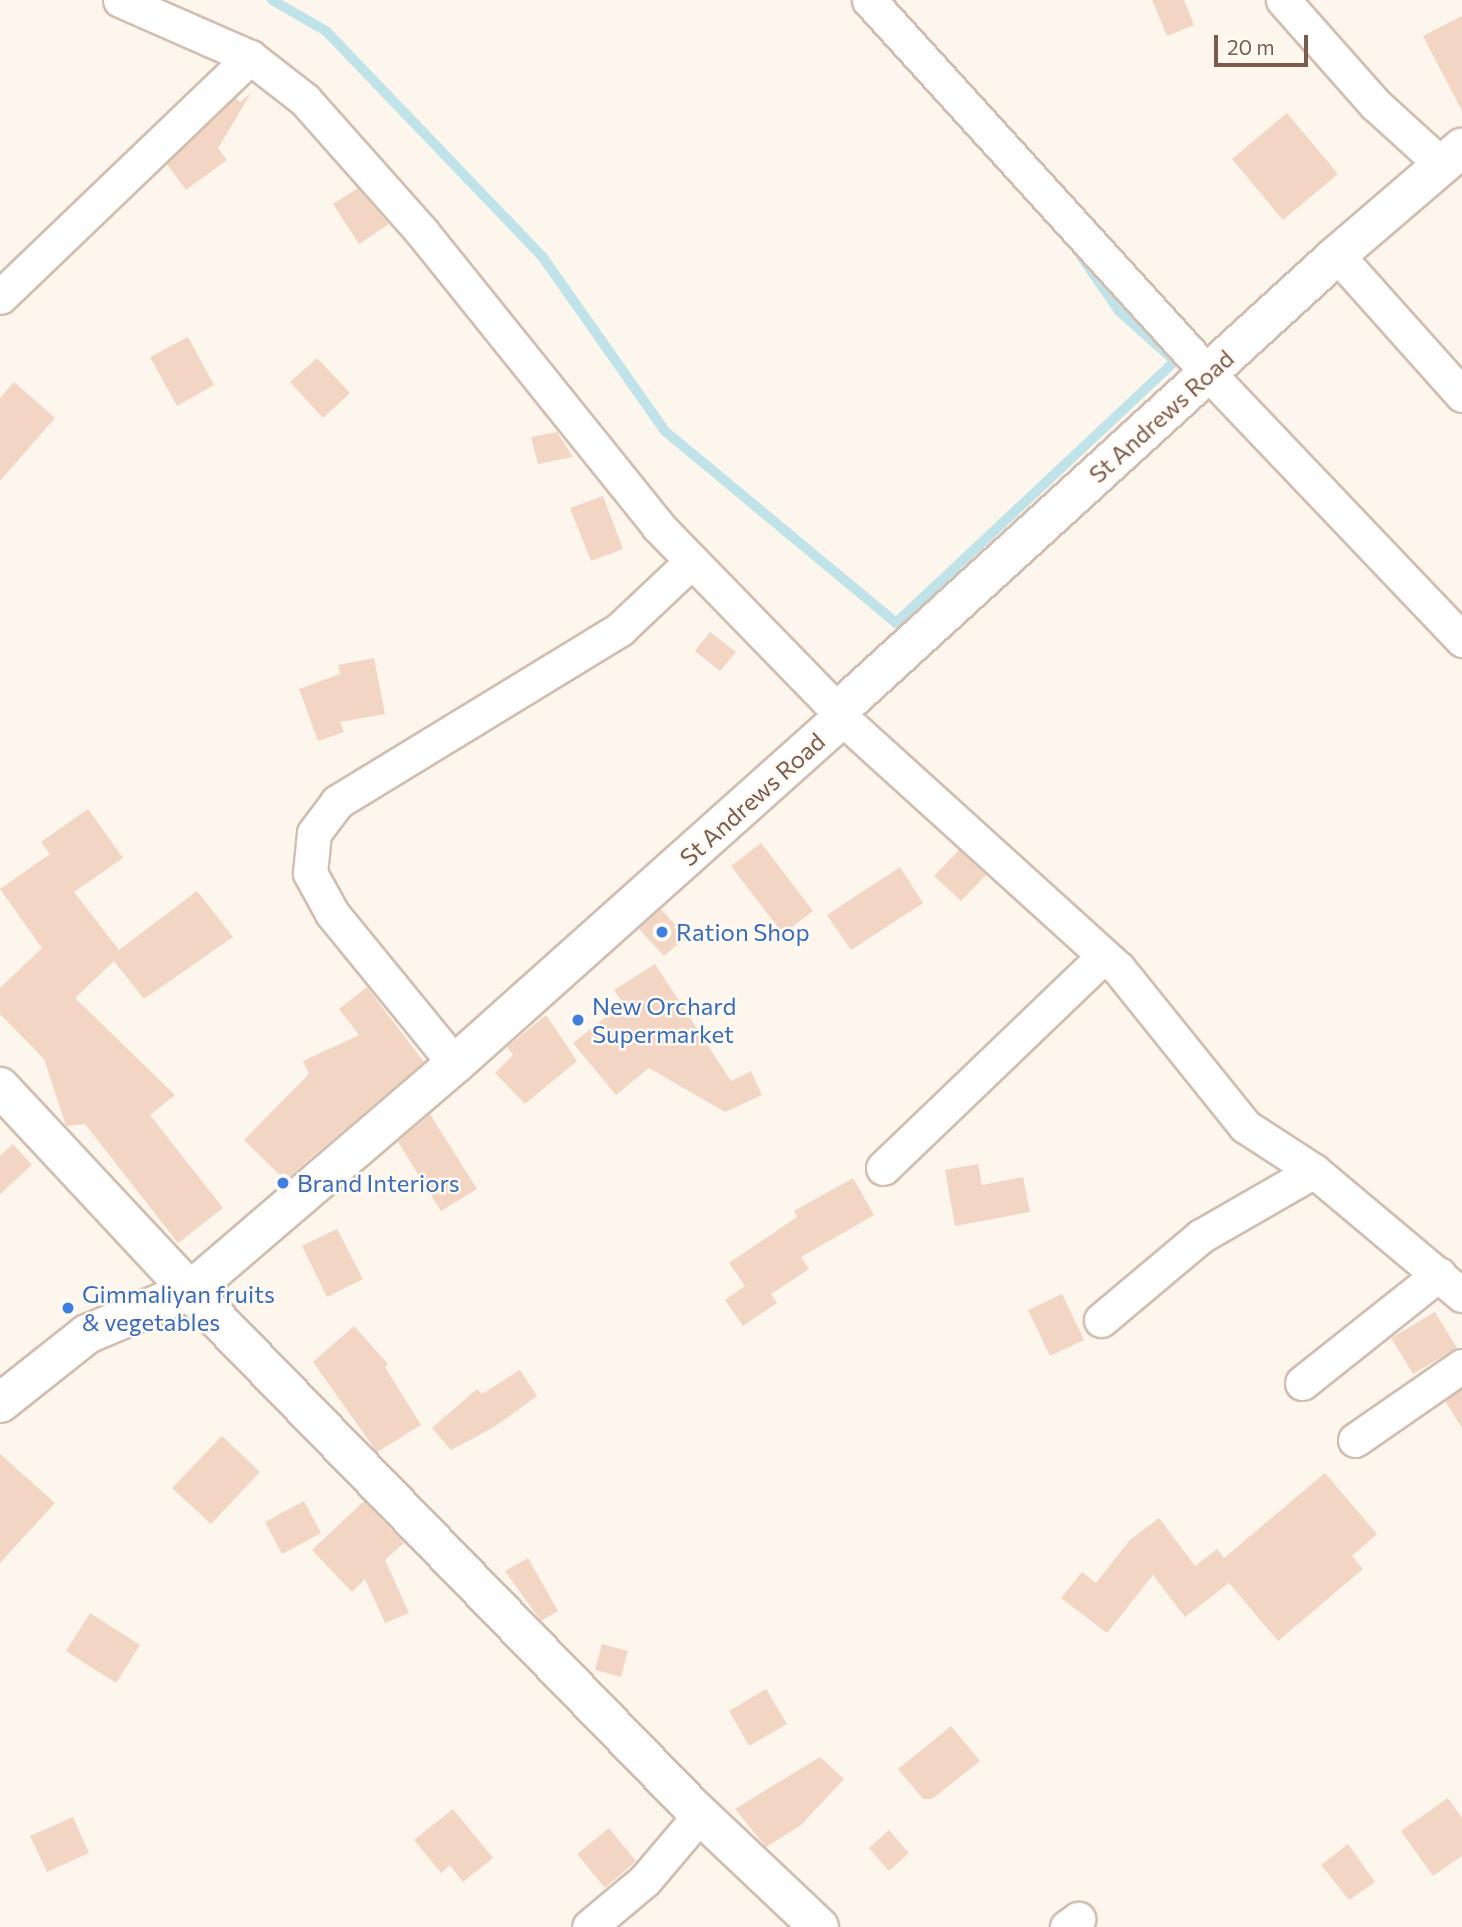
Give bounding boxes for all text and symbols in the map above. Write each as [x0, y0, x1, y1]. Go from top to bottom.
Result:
scale bar [1217, 21, 1312, 65]
text: 20 m [1227, 34, 1275, 59]
street label: St Andrews Road [1083, 344, 1239, 488]
street label: St Andrews Road [674, 727, 830, 871]
place label: Ration Shop [676, 918, 810, 946]
marker: Ration Shop [654, 924, 670, 940]
place label: New Orchard Supermarket [592, 992, 736, 1048]
marker: New Orchard Supermarket [570, 1012, 586, 1028]
place label: Brand Interiors [297, 1169, 460, 1197]
marker: Brand Interiors [275, 1175, 291, 1191]
place label: Gimmaliyan fruits & vegetables [82, 1280, 275, 1336]
marker: Gimmaliyan fruits & vegetables [60, 1300, 76, 1316]

